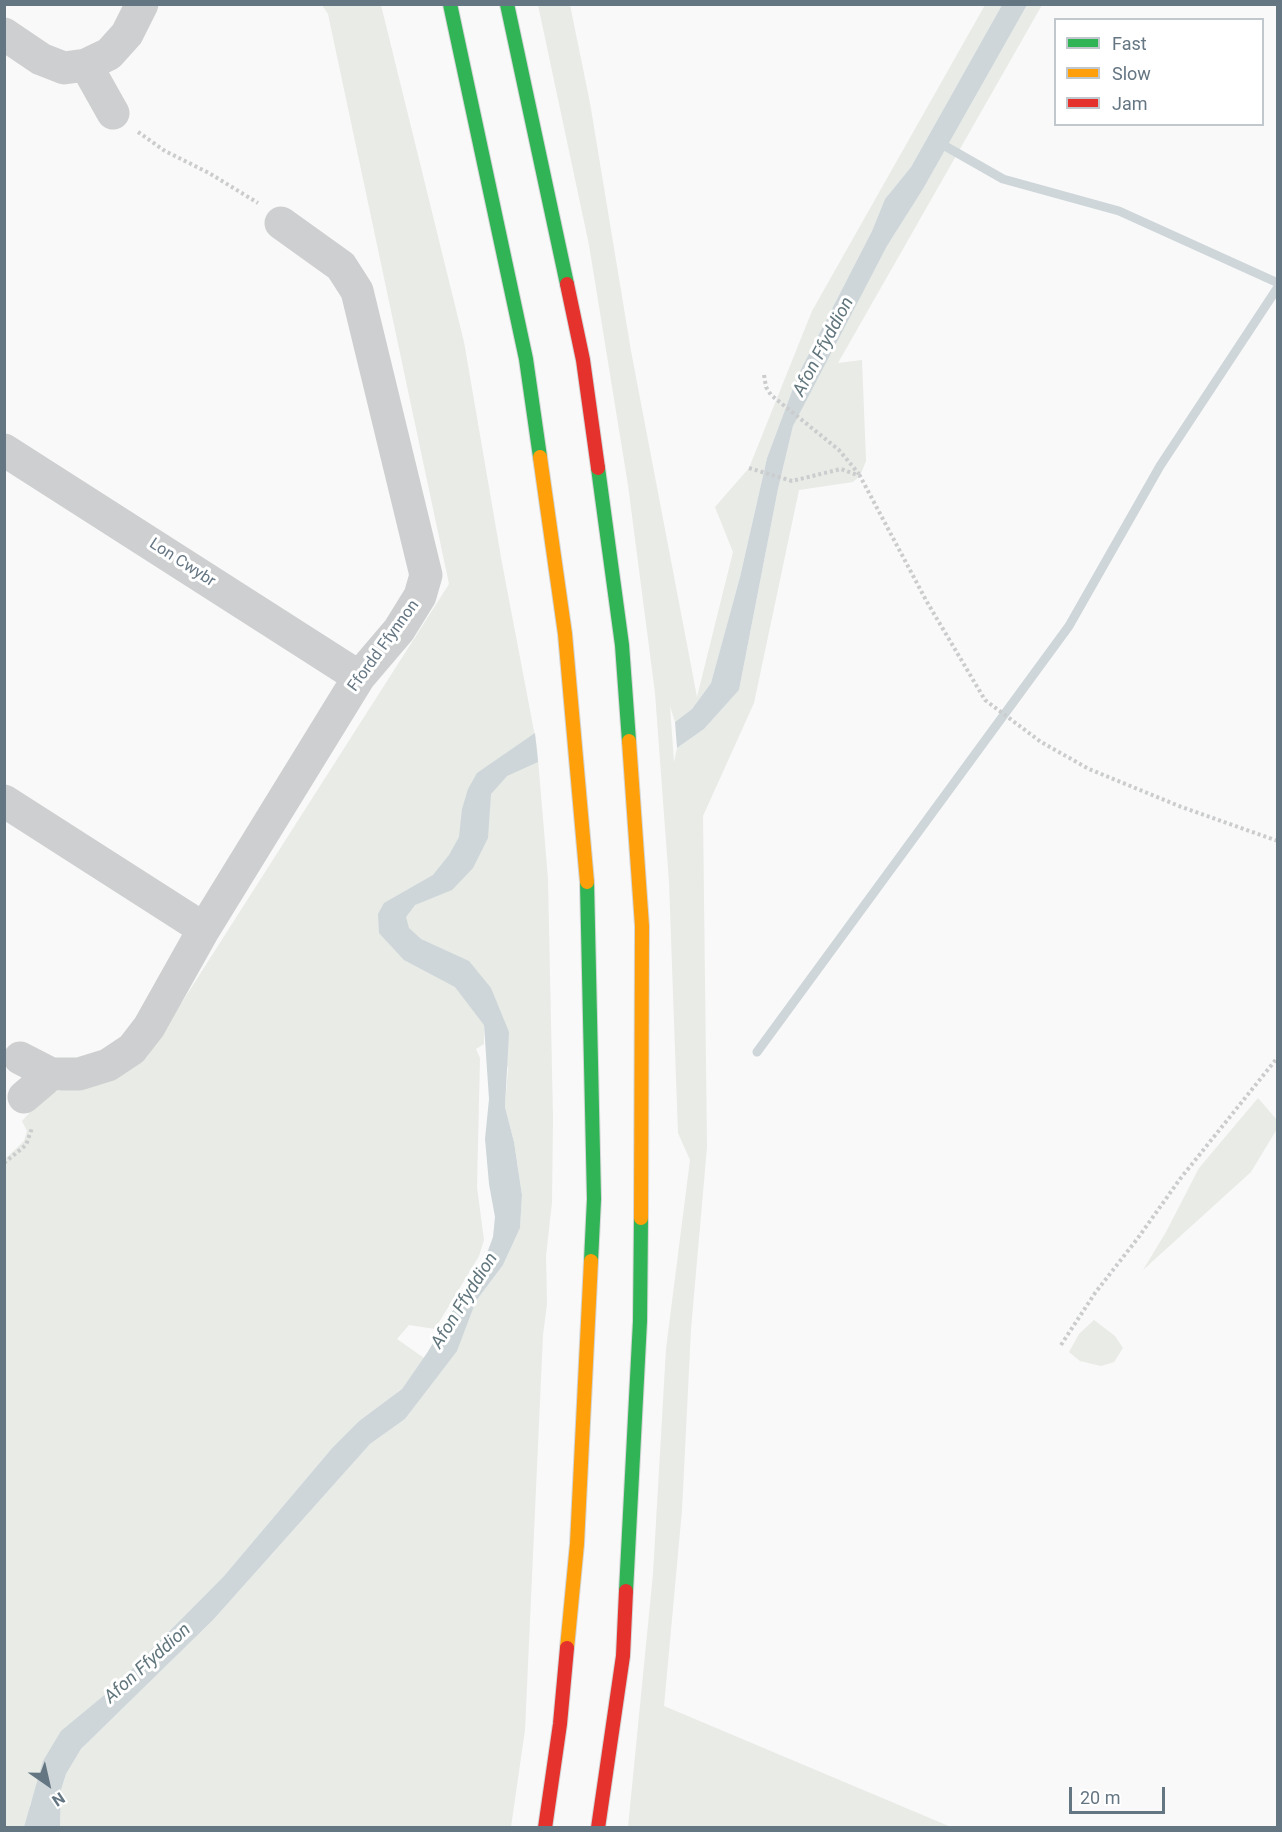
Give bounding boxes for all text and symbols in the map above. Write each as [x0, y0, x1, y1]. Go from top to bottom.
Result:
legend [1054, 18, 1264, 126]
text: Fast [1112, 33, 1147, 54]
text: Slow [1112, 63, 1151, 84]
text: Jam [1112, 93, 1148, 114]
water label: Afon Ffyddion [789, 294, 859, 400]
street label: Lon Cwybr [145, 535, 219, 591]
street label: Ffordd Ffynnon [344, 596, 424, 696]
water label: Afon Ffyddion [427, 1249, 503, 1353]
water label: Afon Ffyddion [100, 1620, 196, 1708]
north arrow [18, 1754, 78, 1814]
scale bar [1072, 1775, 1168, 1813]
text: 20 m [1080, 1787, 1120, 1808]
text: N [48, 1788, 68, 1810]

